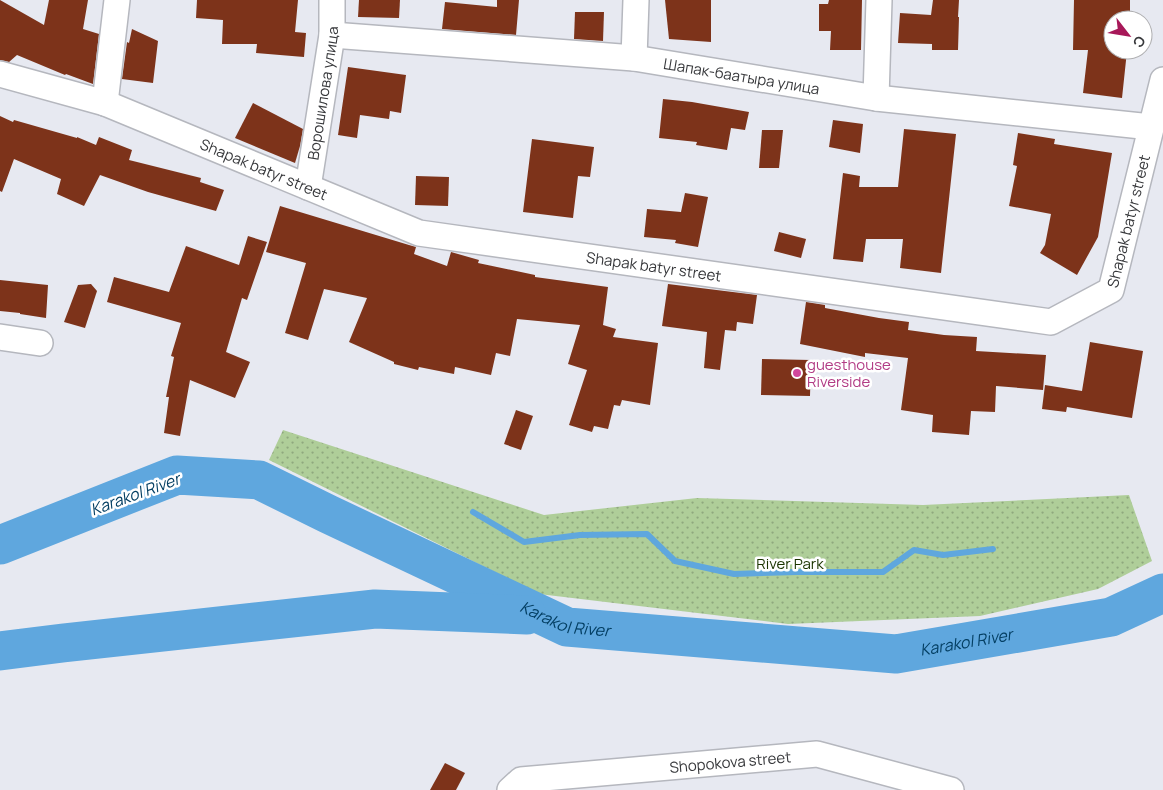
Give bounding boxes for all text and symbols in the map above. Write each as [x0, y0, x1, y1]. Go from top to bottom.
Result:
north arrow [1103, 10, 1153, 60]
street label: Ворошилова улица [302, 26, 343, 162]
text: С [1129, 33, 1150, 51]
street label: Шапак-баатыра улица [662, 53, 821, 99]
street label: Shapak batyr street [197, 133, 331, 205]
street label: Shapak batyr street [1101, 152, 1155, 290]
street label: Shapak batyr street [585, 246, 723, 286]
place label: guesthouse Riverside [807, 354, 891, 392]
marker: guesthouse Riverside [791, 367, 803, 379]
water label: Karakol River [87, 467, 185, 520]
park label: River Park [756, 553, 824, 574]
water label: Karakol River [517, 595, 613, 642]
water label: Karakol River [918, 623, 1016, 661]
street label: Shopokova street [669, 746, 792, 777]

